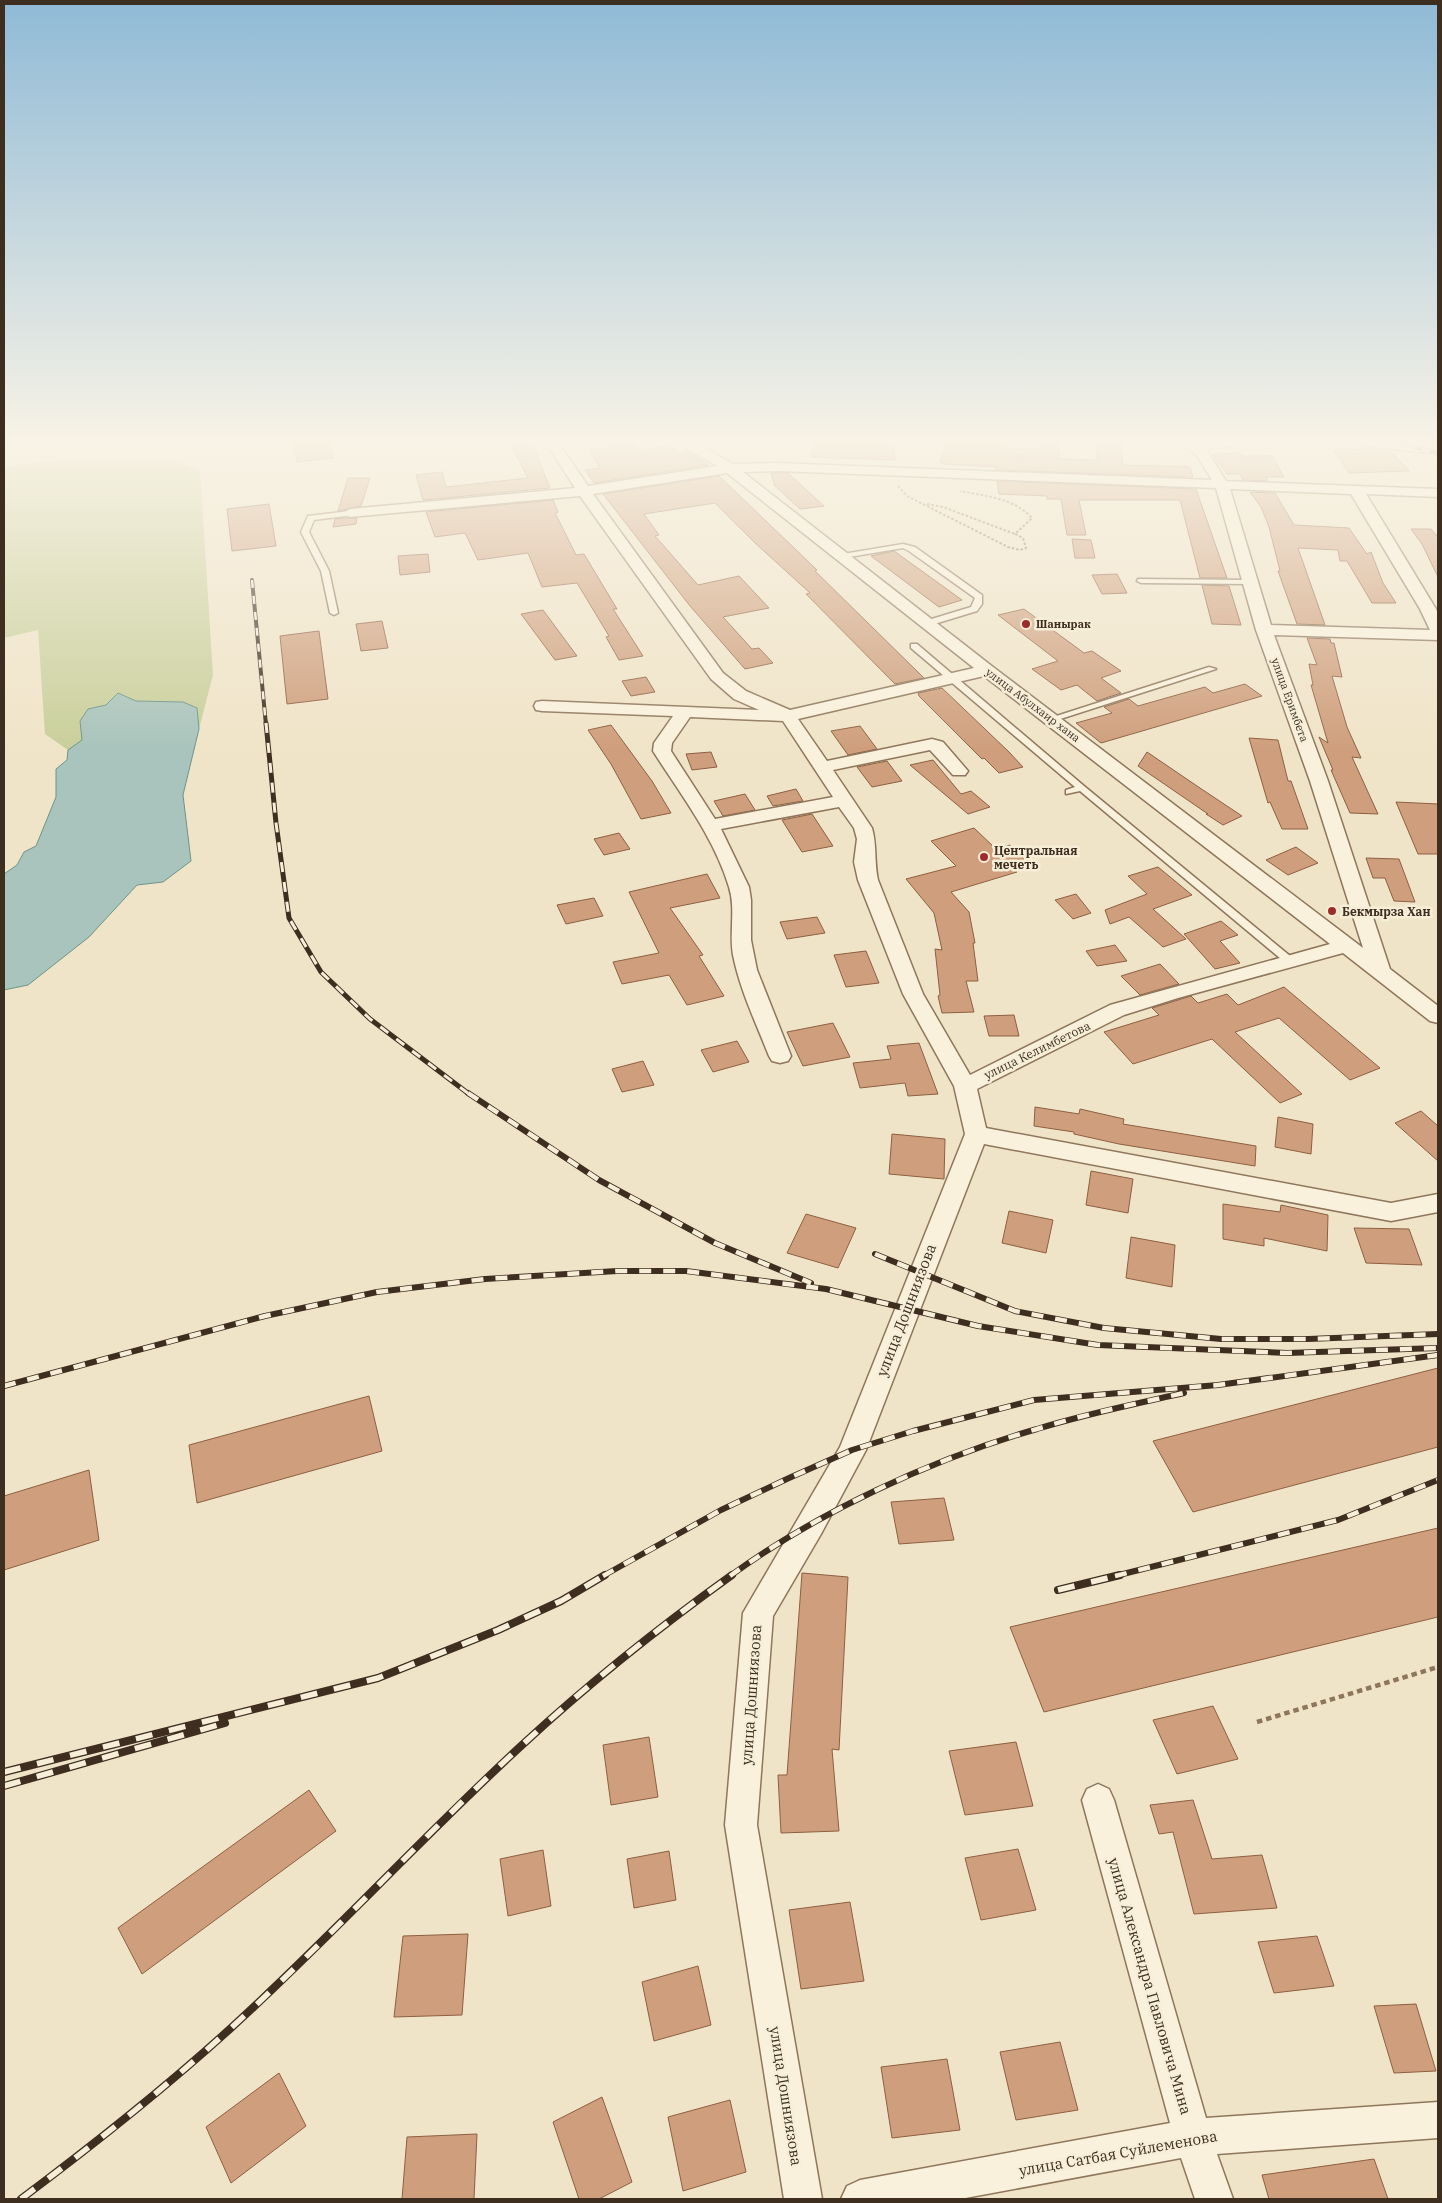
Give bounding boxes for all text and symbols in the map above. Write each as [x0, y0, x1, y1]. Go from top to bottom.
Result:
place label: Шанырак [1036, 617, 1091, 631]
marker: Шанырак [1020, 618, 1032, 630]
street label: улица Еримбета [1268, 656, 1312, 744]
street label: улица Абулхаир хана [983, 665, 1083, 745]
place label: Центральная мечеть [994, 843, 1078, 872]
marker: Центральная мечеть [978, 851, 990, 863]
place label: Бекмырза Хан [1342, 904, 1431, 919]
marker: Бекмырза Хан [1326, 905, 1338, 917]
street label: улица Келимбетова [981, 1018, 1093, 1082]
street label: улица Дошниязова [872, 1241, 940, 1379]
street label: улица Дошниязова [737, 1624, 765, 1766]
street label: улица Александра Павловича Мина [1104, 1855, 1196, 2117]
street label: улица Дошниязова [766, 2025, 806, 2167]
street label: улица Сатбая Суйлеменова [1017, 2126, 1219, 2180]

